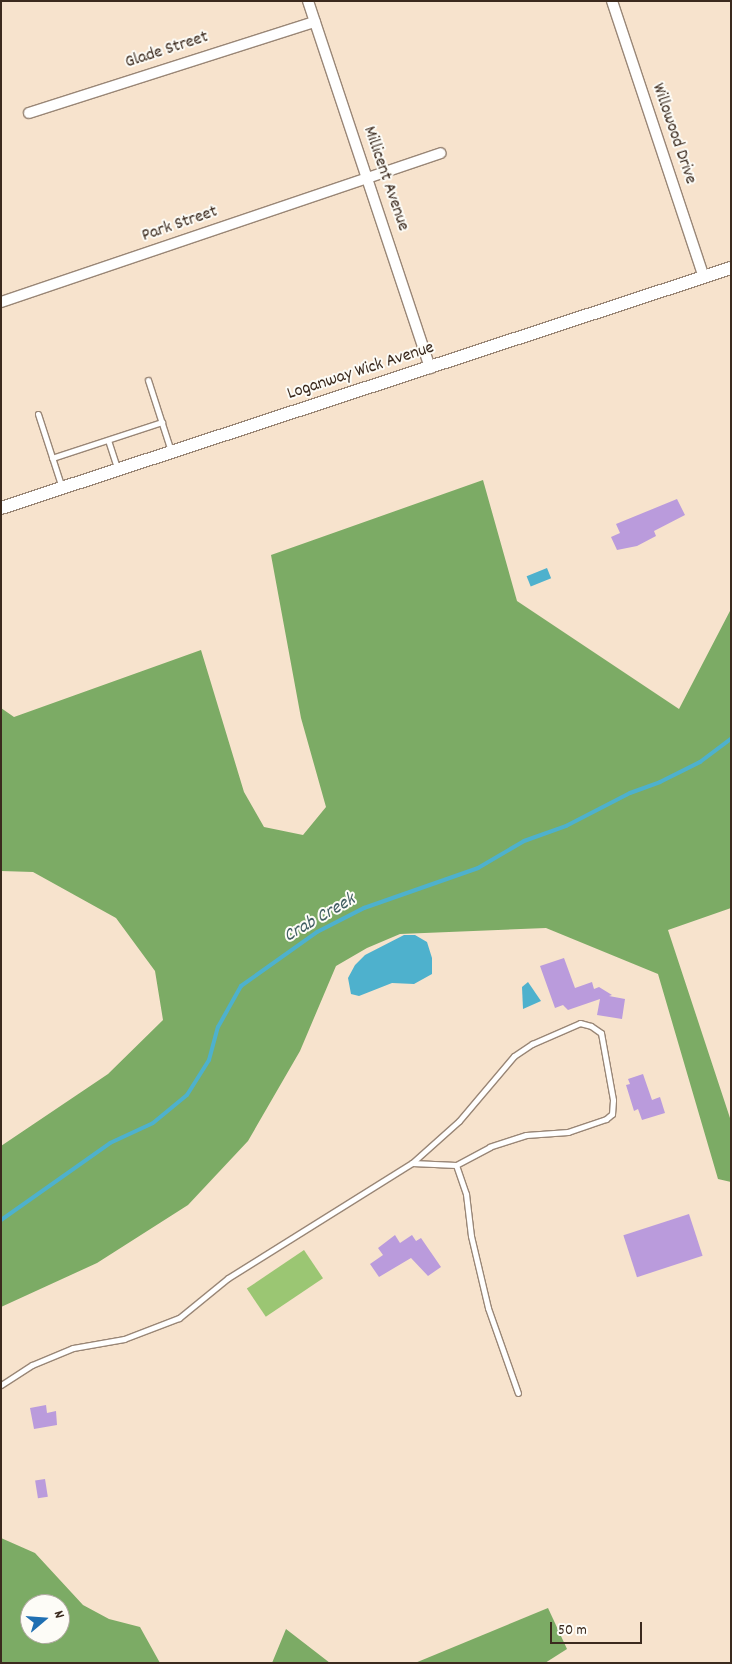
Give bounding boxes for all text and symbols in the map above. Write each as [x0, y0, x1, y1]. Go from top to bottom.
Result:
street label: Glade Street [123, 27, 211, 75]
street label: Willowood Drive [646, 81, 700, 187]
street label: Millicent Avenue [357, 124, 413, 234]
street label: Park Street [139, 202, 221, 248]
street label: Loganway Wick Avenue [285, 338, 437, 406]
water label: Crab Creek [280, 889, 360, 949]
north arrow [20, 1594, 70, 1644]
text: N [48, 1608, 69, 1621]
scale bar [552, 1612, 644, 1644]
text: 50 m [558, 1620, 587, 1642]

